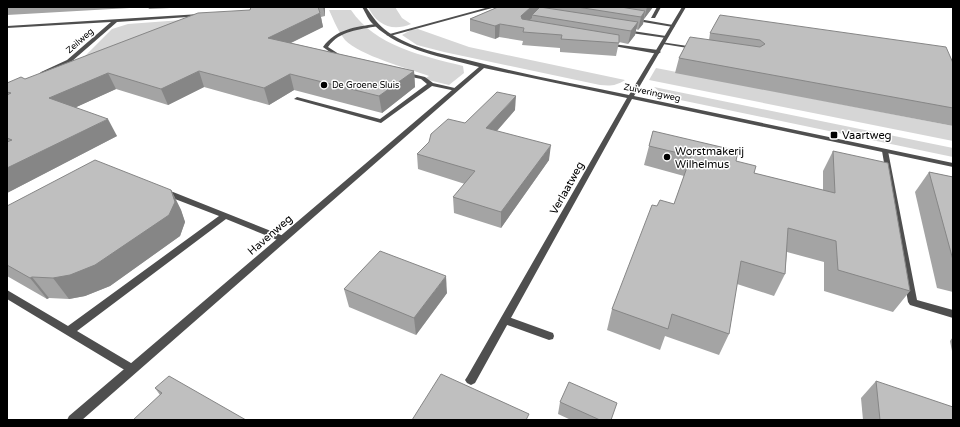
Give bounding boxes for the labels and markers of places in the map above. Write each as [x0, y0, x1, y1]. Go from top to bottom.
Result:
marker: De Groene Sluis [319, 80, 329, 90]
place label: De Groene Sluis [332, 80, 399, 91]
place label: Vaartweg [842, 129, 892, 142]
marker: Vaartweg [829, 130, 839, 140]
place label: Worstmakerij Wilhelmus [675, 145, 744, 171]
marker: Worstmakerij Wilhelmus [662, 152, 672, 162]

